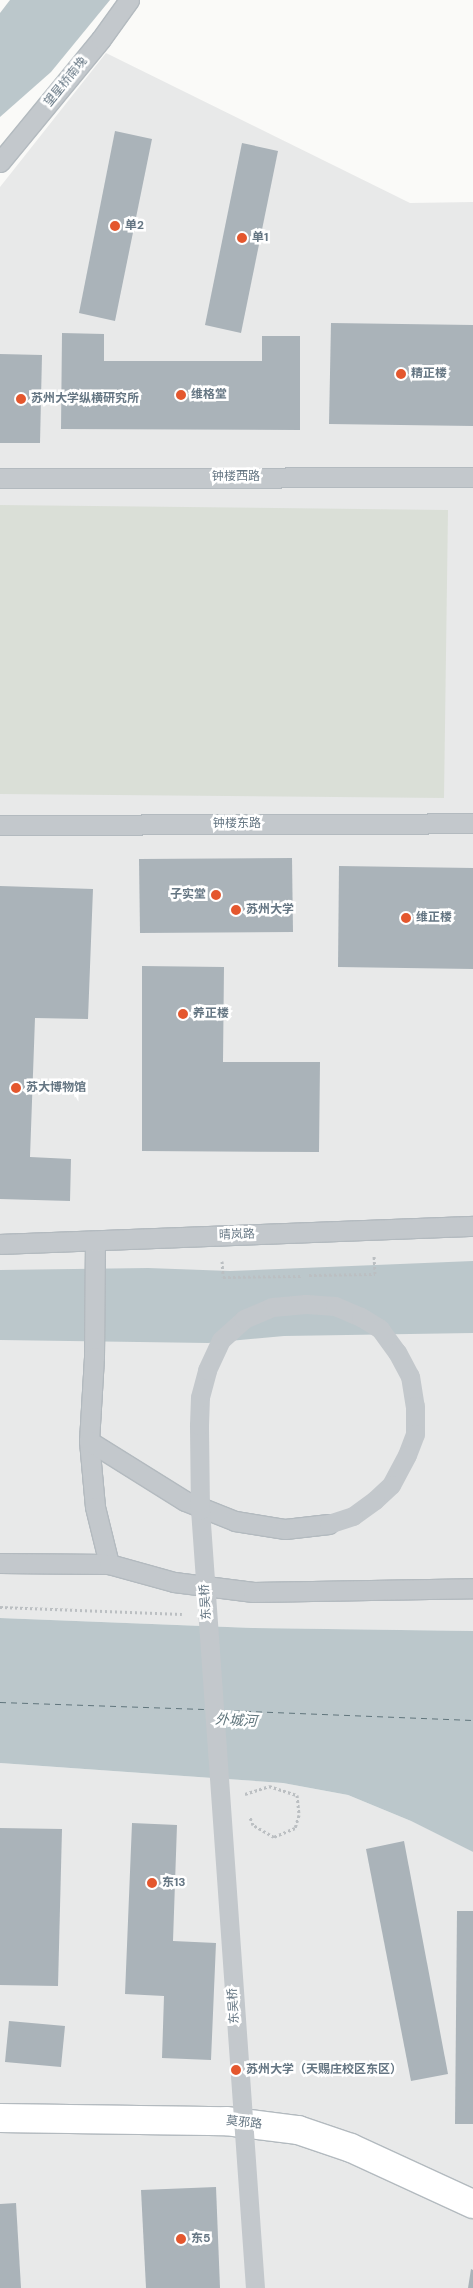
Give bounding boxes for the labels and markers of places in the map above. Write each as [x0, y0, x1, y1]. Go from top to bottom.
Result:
place label: 单2 [125, 219, 144, 233]
marker: 单2 [109, 220, 121, 232]
place label: 单1 [252, 231, 268, 245]
marker: 单1 [236, 232, 248, 244]
place label: 精正楼 [411, 367, 447, 381]
marker: 精正楼 [395, 368, 407, 380]
place label: 维格堂 [191, 388, 227, 402]
marker: 维格堂 [175, 389, 187, 401]
place label: 苏州大学纵横研究所 [31, 392, 139, 406]
marker: 苏州大学纵横研究所 [15, 393, 27, 405]
place label: 子实堂 [170, 888, 206, 902]
marker: 子实堂 [210, 889, 222, 901]
place label: 苏州大学 [246, 903, 294, 917]
marker: 苏州大学 [230, 904, 242, 916]
place label: 维正楼 [416, 911, 452, 925]
marker: 维正楼 [400, 912, 412, 924]
place label: 养正楼 [193, 1007, 229, 1021]
marker: 养正楼 [177, 1008, 189, 1020]
place label: 苏大博物馆 [26, 1081, 86, 1095]
marker: 苏大博物馆 [10, 1082, 22, 1094]
place label: 东13 [162, 1876, 186, 1890]
marker: 东13 [146, 1877, 158, 1889]
place label: 苏州大学（天赐庄校区东区） [246, 2063, 402, 2077]
marker: 苏州大学（天赐庄校区东区） [230, 2064, 242, 2076]
place label: 东5 [191, 2232, 210, 2246]
marker: 东5 [175, 2233, 187, 2245]

